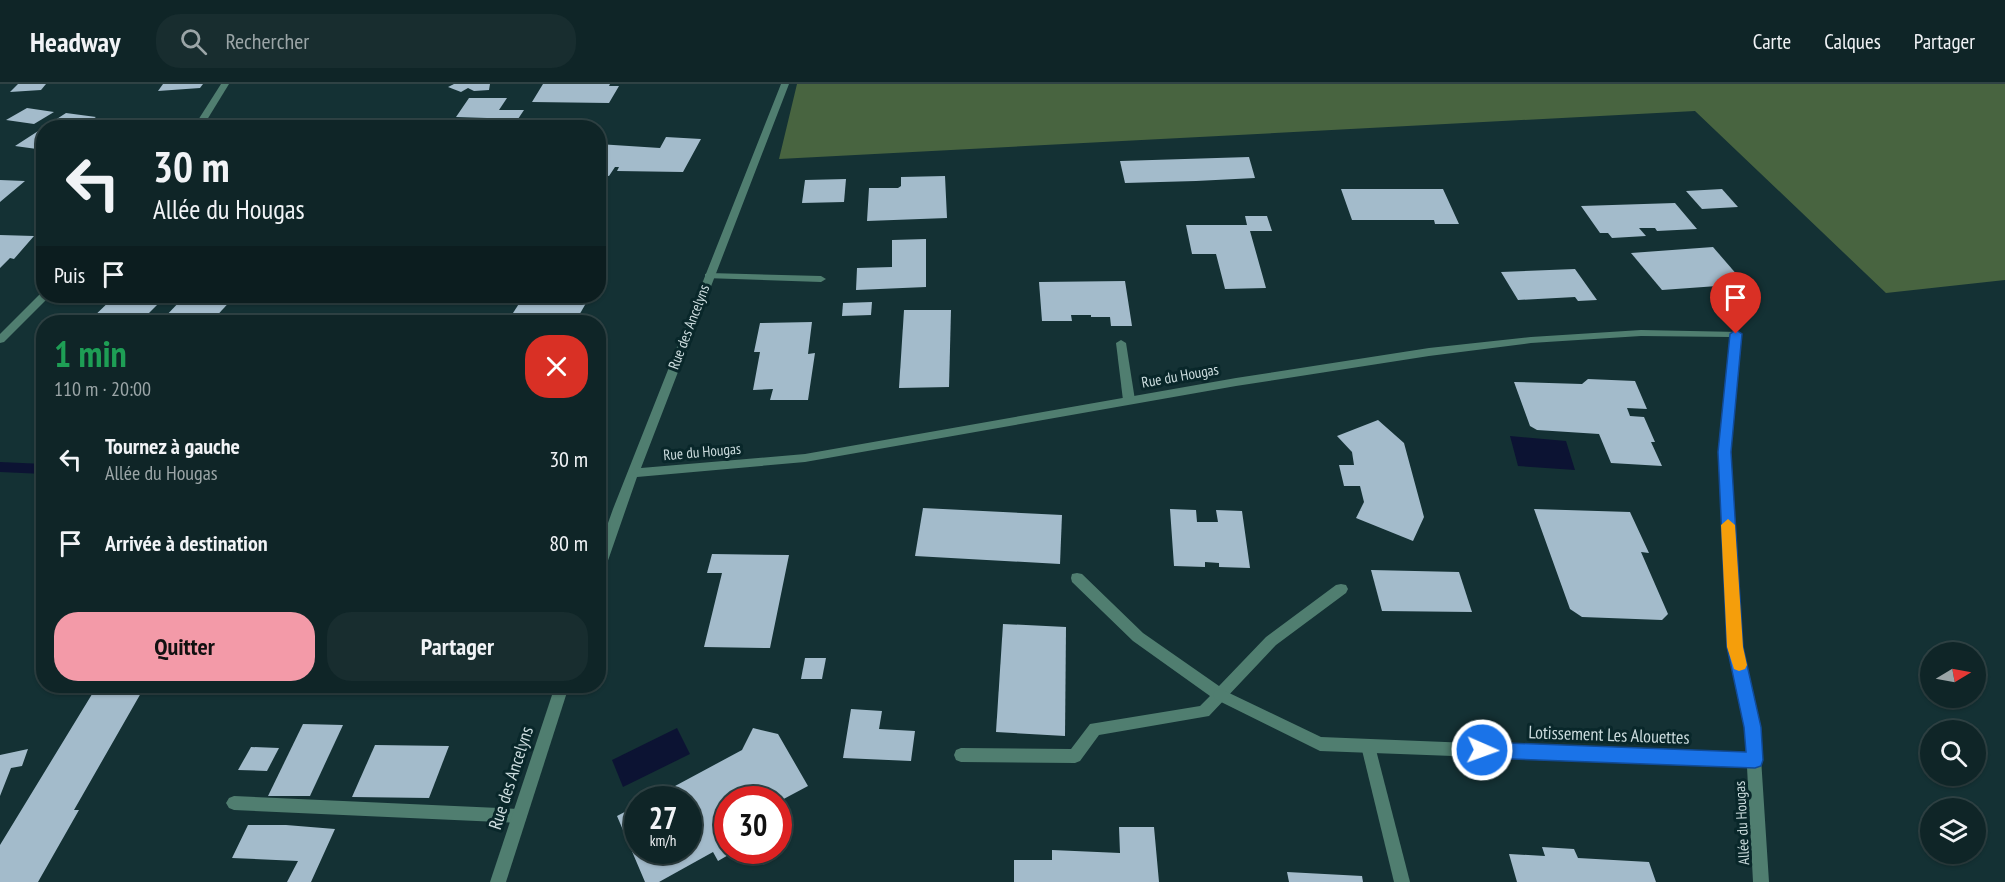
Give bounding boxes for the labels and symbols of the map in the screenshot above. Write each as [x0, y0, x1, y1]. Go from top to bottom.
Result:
pin [1710, 272, 1761, 334]
street label: Rue des Ancelyns [664, 282, 713, 372]
street label: Rue du Hougas [1140, 359, 1220, 392]
street label: Rue du Hougas [662, 439, 742, 464]
north arrow [1920, 642, 1986, 708]
position arrow [1450, 718, 1514, 782]
street label: Lotissement Les Alouettes [1528, 720, 1690, 749]
street label: Rue des Ancelyns [483, 723, 538, 832]
street label: Allée du Hougas [1730, 780, 1753, 866]
speed limit sign: 30 [714, 786, 792, 864]

